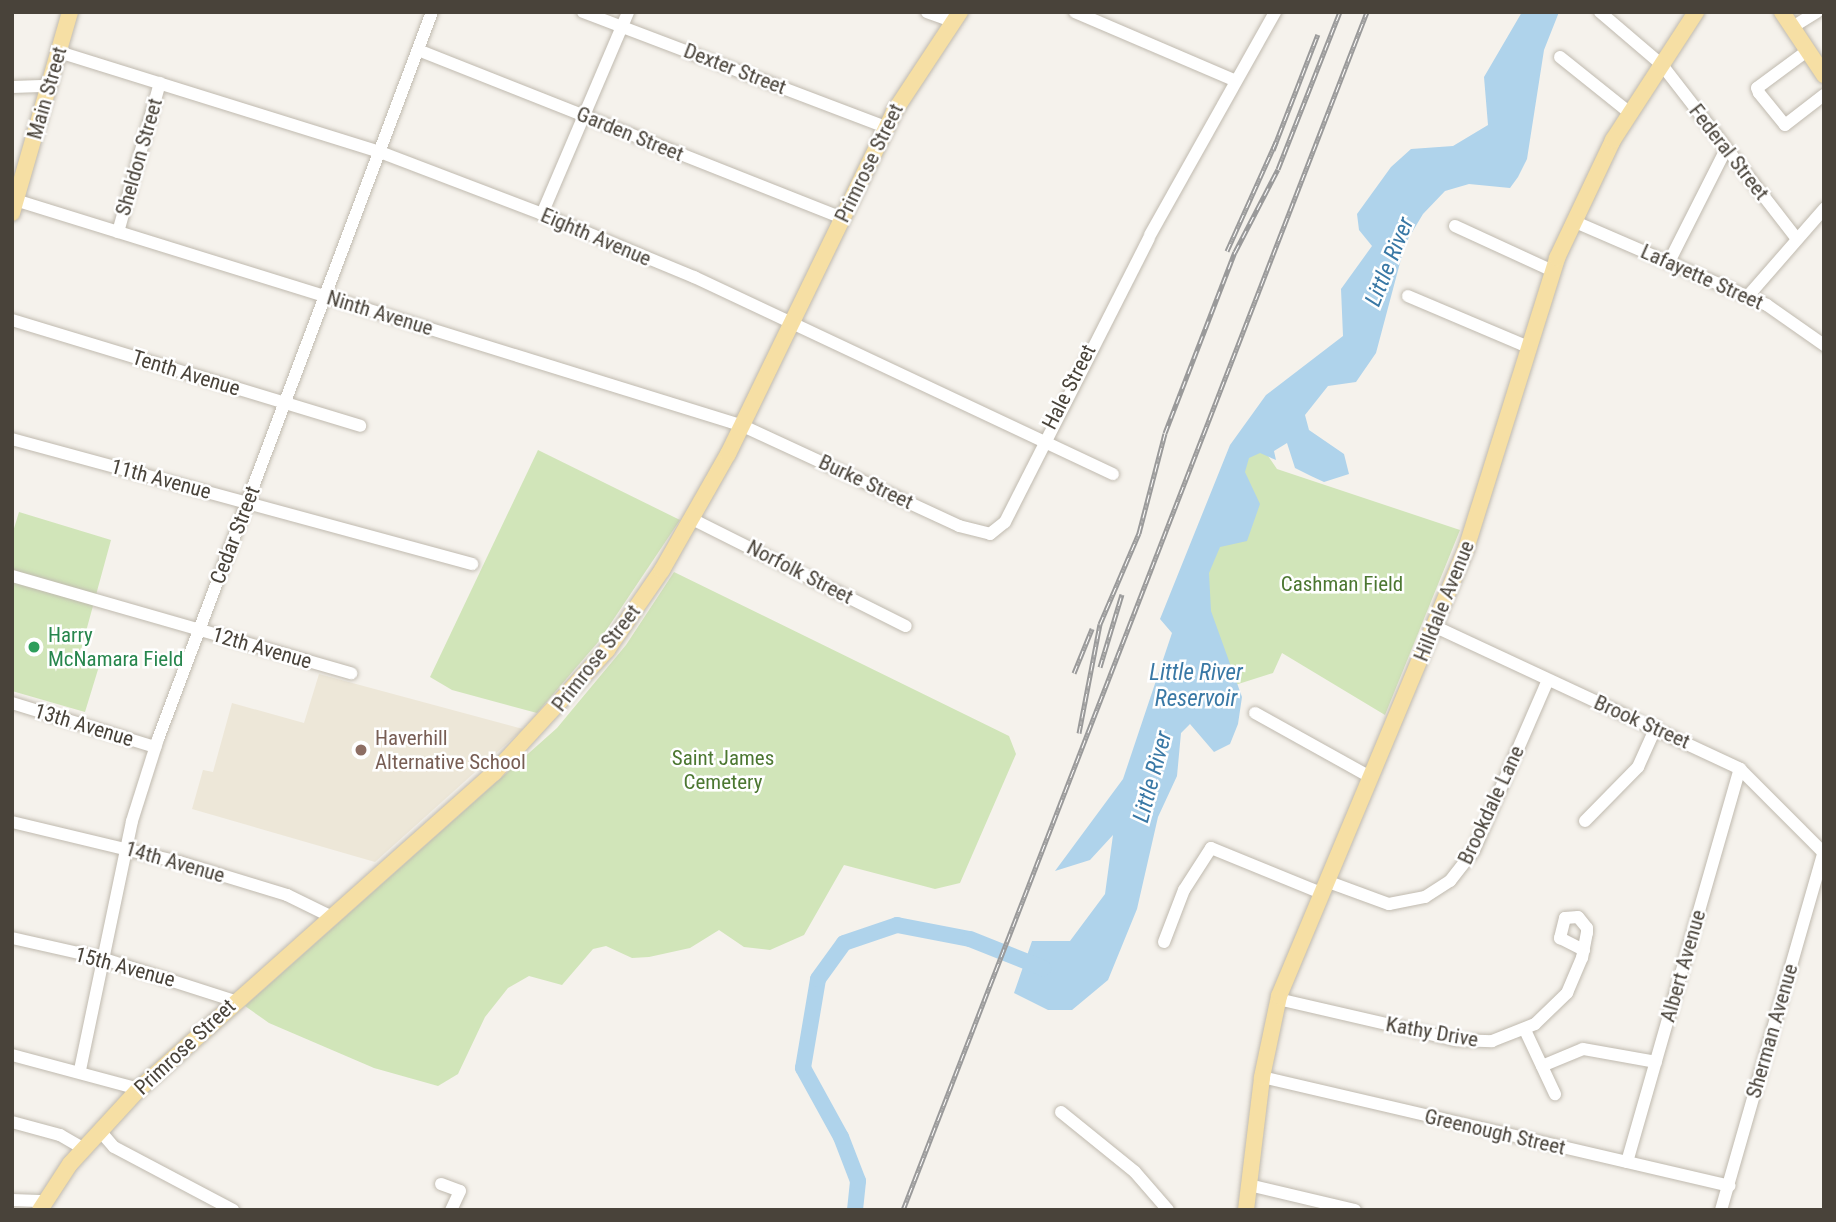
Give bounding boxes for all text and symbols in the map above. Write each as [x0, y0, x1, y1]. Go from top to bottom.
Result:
street label: Dexter Street [680, 38, 790, 100]
street label: Main Street [22, 44, 72, 142]
street label: Sheldon Street [110, 95, 168, 219]
street label: Federal Street [1684, 99, 1774, 205]
street label: Primrose Street [829, 100, 909, 226]
street label: Garden Street [573, 101, 687, 167]
street label: Eighth Avenue [537, 202, 655, 272]
water label: Little River [1360, 214, 1420, 310]
street label: Lafayette Street [1637, 239, 1767, 315]
street label: Ninth Avenue [324, 285, 436, 341]
street label: Hale Street [1037, 340, 1101, 434]
street label: Tenth Avenue [129, 345, 243, 401]
street label: Burke Street [815, 449, 917, 515]
street label: 11th Avenue [108, 454, 214, 504]
street label: Cedar Street [205, 483, 265, 587]
street label: Norfolk Street [743, 535, 857, 609]
street label: Hilldale Avenue [1408, 537, 1480, 665]
park label: Cashman Field [1281, 571, 1403, 597]
street label: Primrose Street [546, 599, 646, 717]
place label: Harry McNamara Field [48, 622, 183, 672]
street label: 12th Avenue [209, 622, 315, 674]
marker: Harry McNamara Field [26, 639, 42, 655]
water label: Little River Reservoir [1149, 659, 1243, 713]
street label: Brook Street [1590, 690, 1694, 754]
street label: 13th Avenue [31, 698, 137, 752]
place label: Haverhill Alternative School [375, 725, 526, 775]
water label: Little River [1128, 728, 1178, 826]
marker: Haverhill Alternative School [353, 742, 369, 758]
street label: Brookdale Lane [1453, 742, 1529, 868]
park label: Saint James Cemetery [672, 745, 774, 795]
street label: 14th Avenue [122, 836, 228, 888]
street label: Albert Avenue [1655, 907, 1711, 1025]
street label: 15th Avenue [72, 942, 178, 992]
street label: Sherman Avenue [1741, 961, 1803, 1101]
street label: Primrose Street [129, 994, 241, 1100]
street label: Kathy Drive [1384, 1011, 1480, 1053]
street label: Greenough Street [1422, 1104, 1568, 1160]

